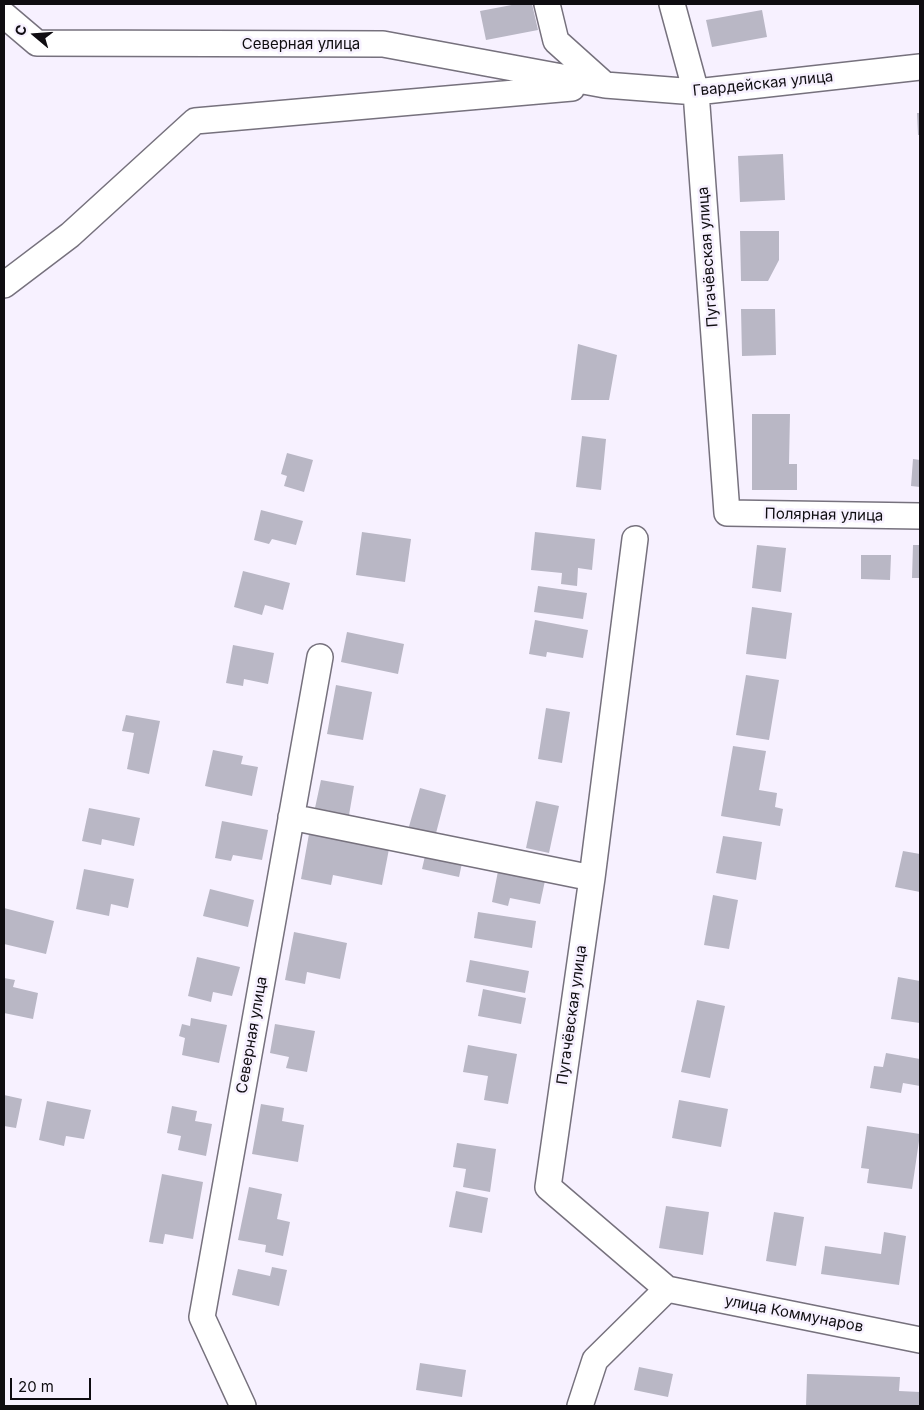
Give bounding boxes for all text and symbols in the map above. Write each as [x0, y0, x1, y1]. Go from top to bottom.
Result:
north arrow [10, 10, 60, 60]
text: С [11, 23, 30, 38]
street label: Северная улица [242, 35, 360, 53]
street label: Гвардейская улица [692, 68, 834, 100]
street label: Пугачёвская улица [694, 186, 722, 328]
street label: Полярная улица [764, 505, 884, 525]
street label: Пугачёвская улица [553, 944, 591, 1086]
street label: Северная улица [233, 975, 271, 1095]
street label: улица Коммунаров [723, 1292, 865, 1336]
scale bar [12, 1368, 94, 1400]
text: 20 m [18, 1377, 54, 1396]

